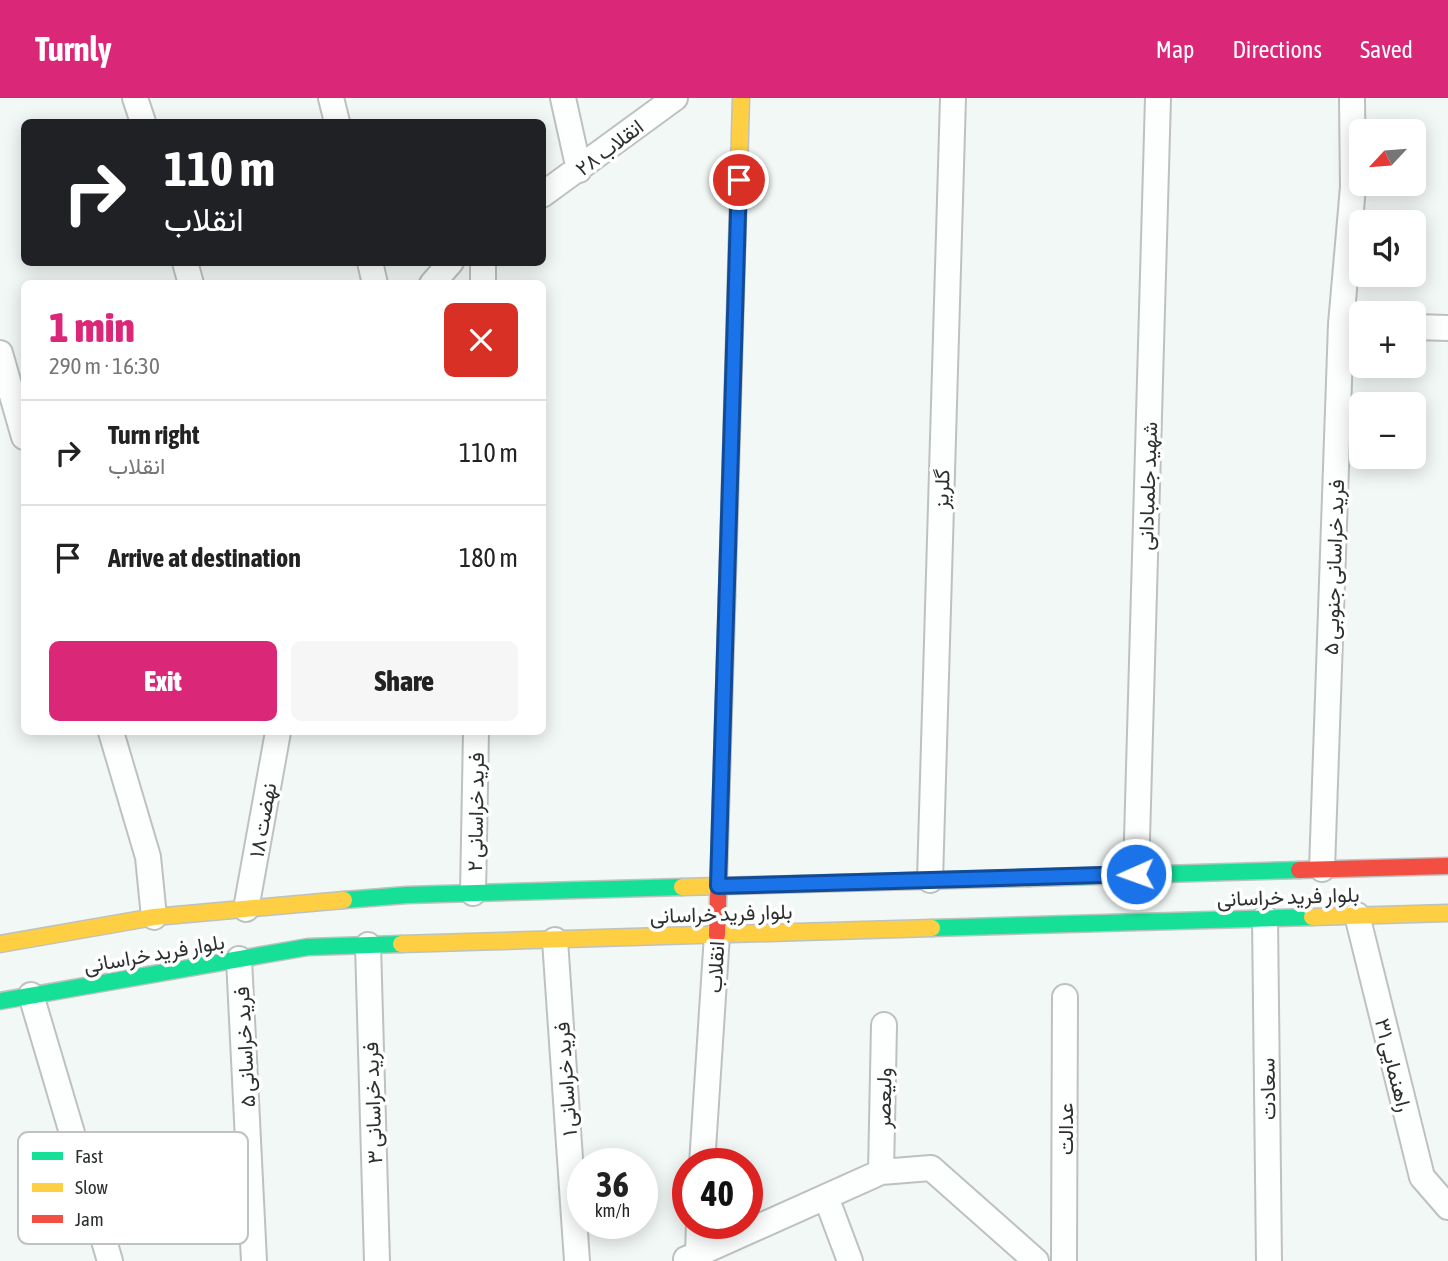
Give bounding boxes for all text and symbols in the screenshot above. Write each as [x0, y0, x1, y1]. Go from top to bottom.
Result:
text: Turnly [35, 30, 112, 68]
text: Map [1156, 36, 1194, 63]
text: Directions [1232, 36, 1322, 63]
text: Saved [1360, 36, 1413, 63]
street label: انقلاب ۲۸ [570, 114, 648, 181]
north arrow [1349, 119, 1426, 196]
map controls [1349, 119, 1426, 469]
text: 110 m [164, 140, 275, 196]
icon: right [49, 147, 140, 238]
pin [709, 150, 769, 210]
icon: arrive [720, 161, 758, 199]
text: انقلاب [164, 201, 244, 238]
button: sound [1349, 210, 1426, 287]
button: + [1349, 301, 1426, 378]
text: 1 min [49, 303, 135, 351]
button: close [444, 303, 518, 377]
text: 290 m · 16:30 [49, 353, 160, 379]
button: − [1349, 392, 1426, 469]
text: Turn right [108, 420, 199, 450]
street label: شهید جلمبادانی [1133, 421, 1163, 551]
icon: right [49, 434, 87, 472]
text: 110 m [459, 438, 518, 468]
text: انقلاب [108, 453, 165, 479]
street label: گلریز [928, 469, 956, 510]
street label: فرید خراسانی جنوبی ۵ [1318, 479, 1350, 655]
icon: arrive [49, 539, 87, 577]
text: Arrive at destination [108, 543, 301, 573]
text: 180 m [459, 543, 518, 573]
button: Exit [49, 641, 277, 721]
button: Share [291, 641, 518, 721]
street label: فرید خراسانی ۲ [462, 752, 490, 872]
street label: نهضت ۱۸ [244, 781, 282, 860]
position arrow [1099, 837, 1173, 911]
street label: بلوار فرید خراسانی [1216, 882, 1360, 912]
street label: بلوار فرید خراسانی [649, 899, 793, 929]
street label: بلوار فرید خراسانی [82, 929, 227, 979]
street label: انقلاب [702, 940, 729, 994]
street label: فرید خراسانی ۵ [229, 986, 261, 1108]
street label: راهنمایی ۳۱ [1369, 1016, 1417, 1115]
street label: فرید خراسانی ۱ [549, 1021, 583, 1137]
street label: فرید خراسانی ۳ [358, 1041, 388, 1165]
street label: سعادت [1254, 1058, 1280, 1120]
street label: ولیعصر [870, 1067, 898, 1130]
street label: عدالت [1053, 1103, 1077, 1155]
legend [18, 1132, 248, 1244]
text: Fast [75, 1145, 103, 1167]
speed limit sign: 40 [672, 1148, 763, 1239]
text: 36 [596, 1164, 629, 1204]
text: Slow [75, 1176, 109, 1198]
text: km/h [595, 1200, 630, 1221]
text: Jam [75, 1208, 104, 1230]

